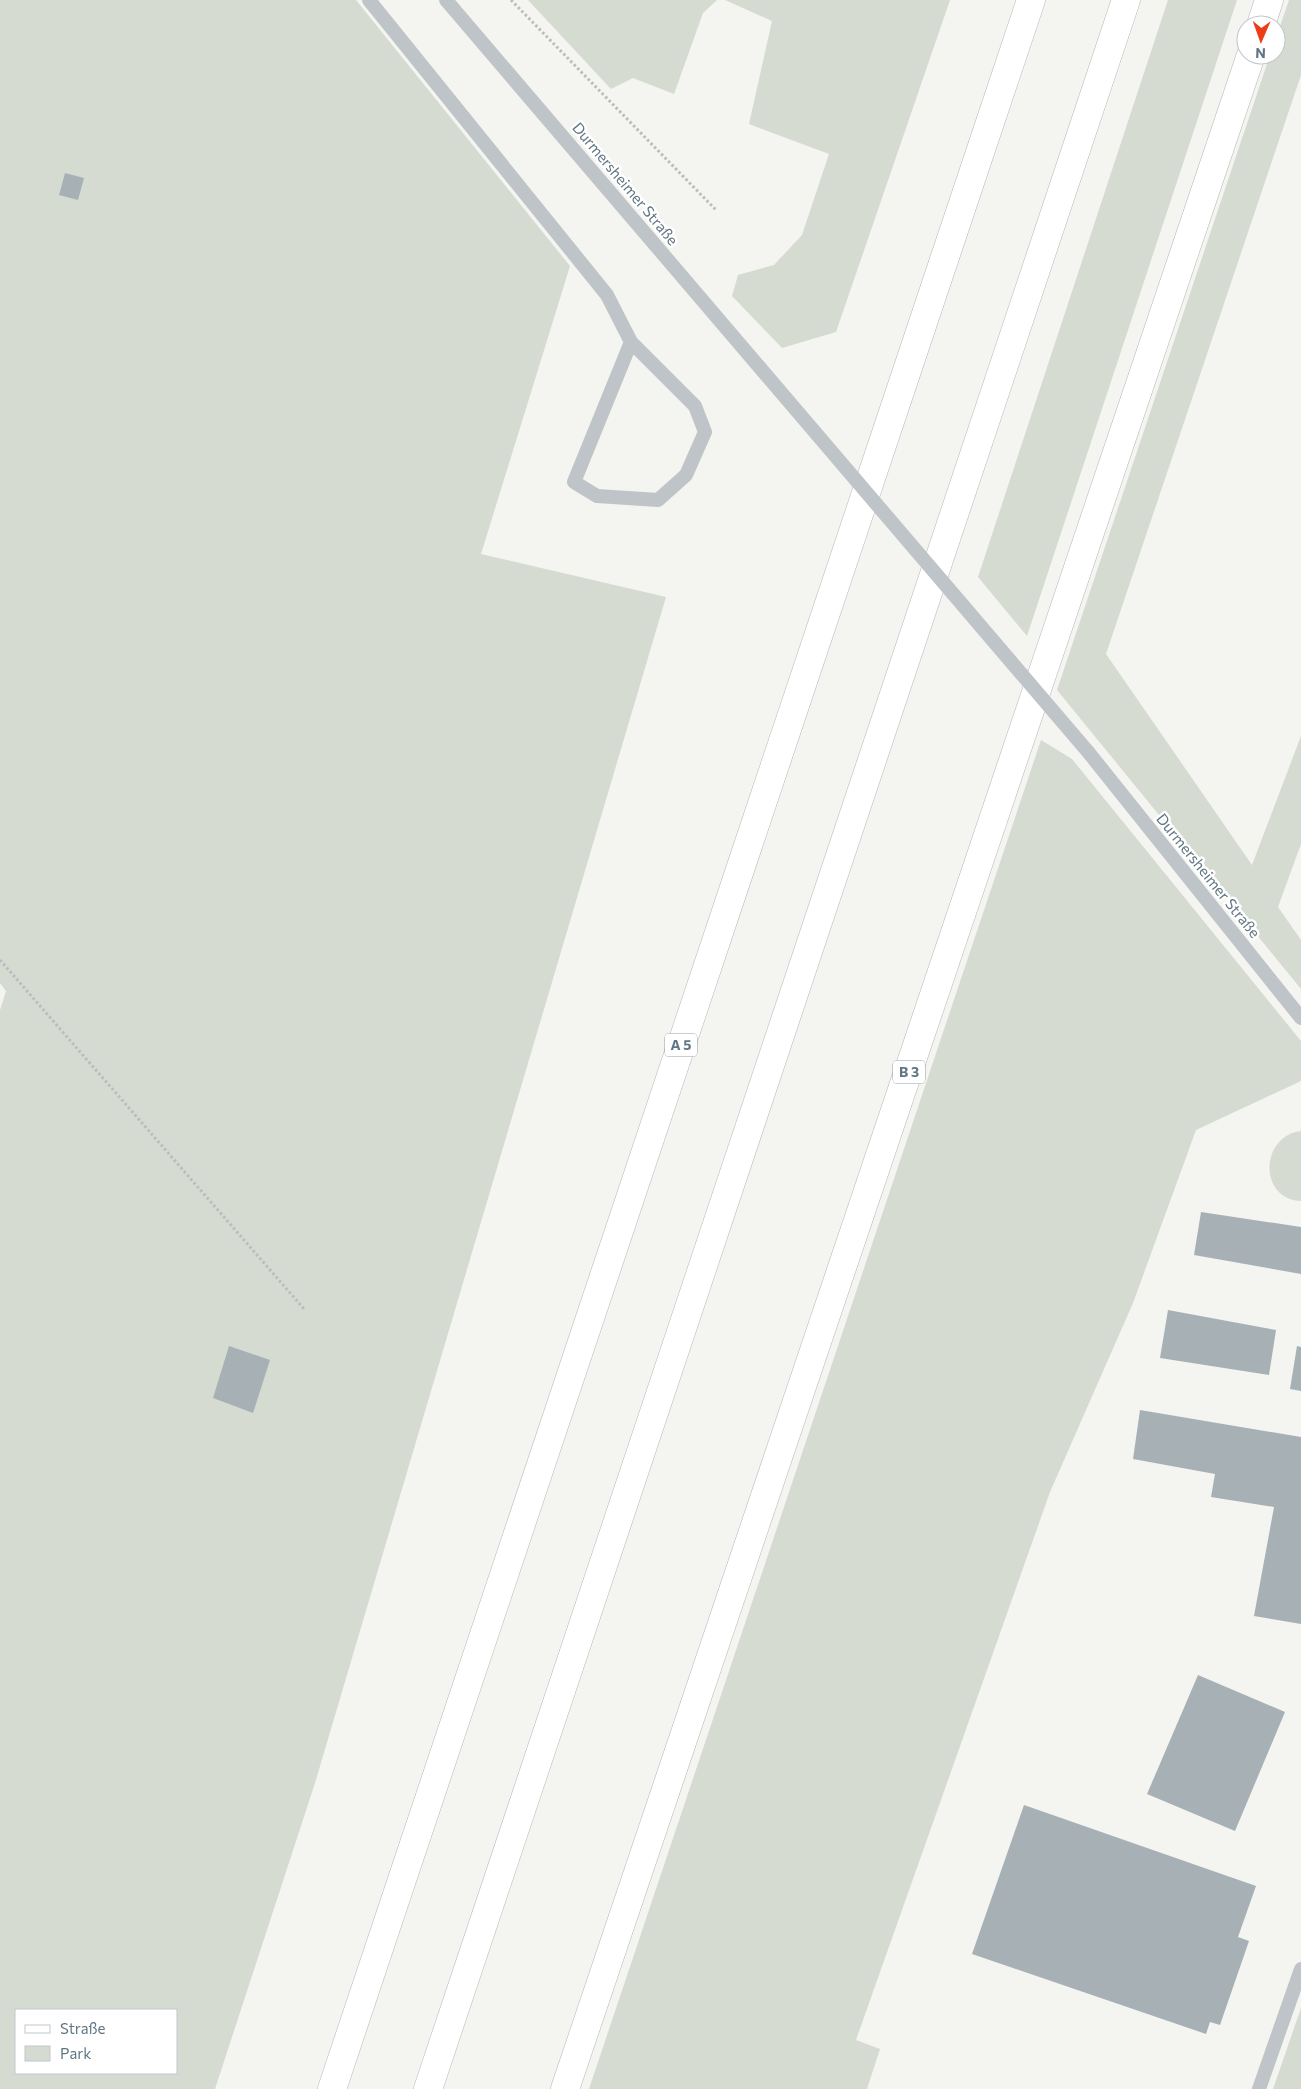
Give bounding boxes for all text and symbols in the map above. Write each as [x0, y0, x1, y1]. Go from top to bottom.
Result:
north arrow [1236, 15, 1286, 65]
text: N [1255, 45, 1266, 62]
street label: Durmersheimer Straße [569, 118, 682, 248]
street label: Durmersheimer Straße [1153, 810, 1264, 941]
road number: A 5 [665, 1034, 697, 1056]
road number: B 3 [893, 1060, 925, 1084]
legend [15, 2009, 178, 2074]
text: Straße [60, 2019, 106, 2037]
text: Park [60, 2044, 91, 2062]

